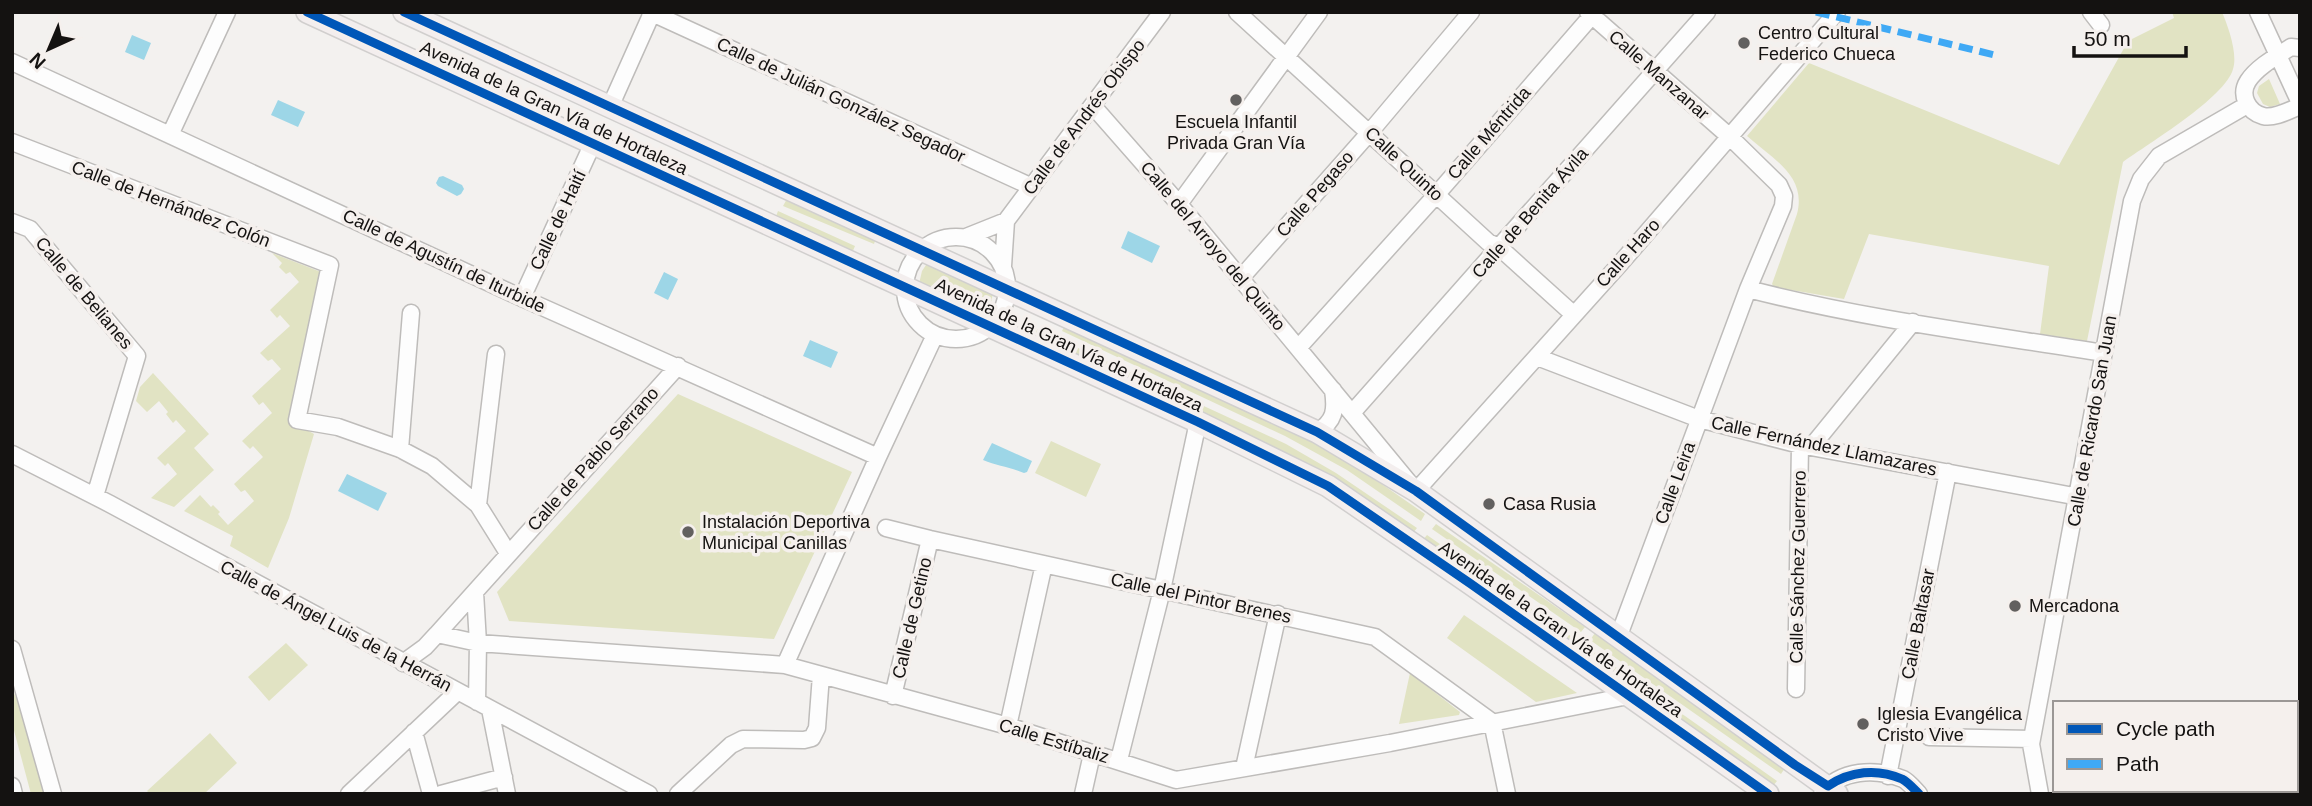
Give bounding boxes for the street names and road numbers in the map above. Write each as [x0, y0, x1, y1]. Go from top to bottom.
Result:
street label: Calle Manzanar [1605, 26, 1713, 124]
street label: Calle de Julián González Segador [713, 33, 969, 167]
street label: Calle de Andrés Obispo [1019, 35, 1149, 199]
street label: Avenida de la Gran Vía de Hortaleza [417, 37, 692, 179]
street label: Calle Méntrida [1443, 82, 1535, 183]
street label: Calle Quinto [1361, 123, 1447, 205]
street label: Calle de Benita Ávila [1468, 143, 1593, 282]
street label: Calle Pegaso [1272, 147, 1358, 241]
street label: Calle de Hernández Colón [69, 157, 273, 251]
street label: Calle del Arroyo del Quinto [1137, 158, 1289, 334]
street label: Calle de Haití [526, 167, 590, 273]
street label: Calle de Agustín de Iturbide [340, 205, 548, 317]
street label: Calle Haro [1592, 215, 1664, 291]
street label: Calle de Belianes [31, 233, 137, 353]
street label: Avenida de la Gran Vía de Hortaleza [932, 274, 1207, 416]
street label: Calle de Ricardo San Juan [2064, 314, 2120, 528]
street label: Calle de Pablo Serrano [523, 383, 663, 535]
street label: Calle Fernández Llamazares [1709, 412, 1939, 480]
street label: Calle Leira [1651, 438, 1699, 527]
street label: Calle Sánchez Guerrero [1786, 470, 1810, 664]
street label: Avenida de la Gran Vía de Hortaleza [1435, 537, 1687, 722]
street label: Calle de Getino [888, 555, 936, 681]
street label: Calle de Ángel Luis de la Herrán [217, 556, 455, 696]
street label: Calle Baltasar [1897, 567, 1939, 681]
street label: Calle del Pintor Brenes [1109, 569, 1293, 627]
street label: Calle Estíbaliz [997, 715, 1111, 767]

